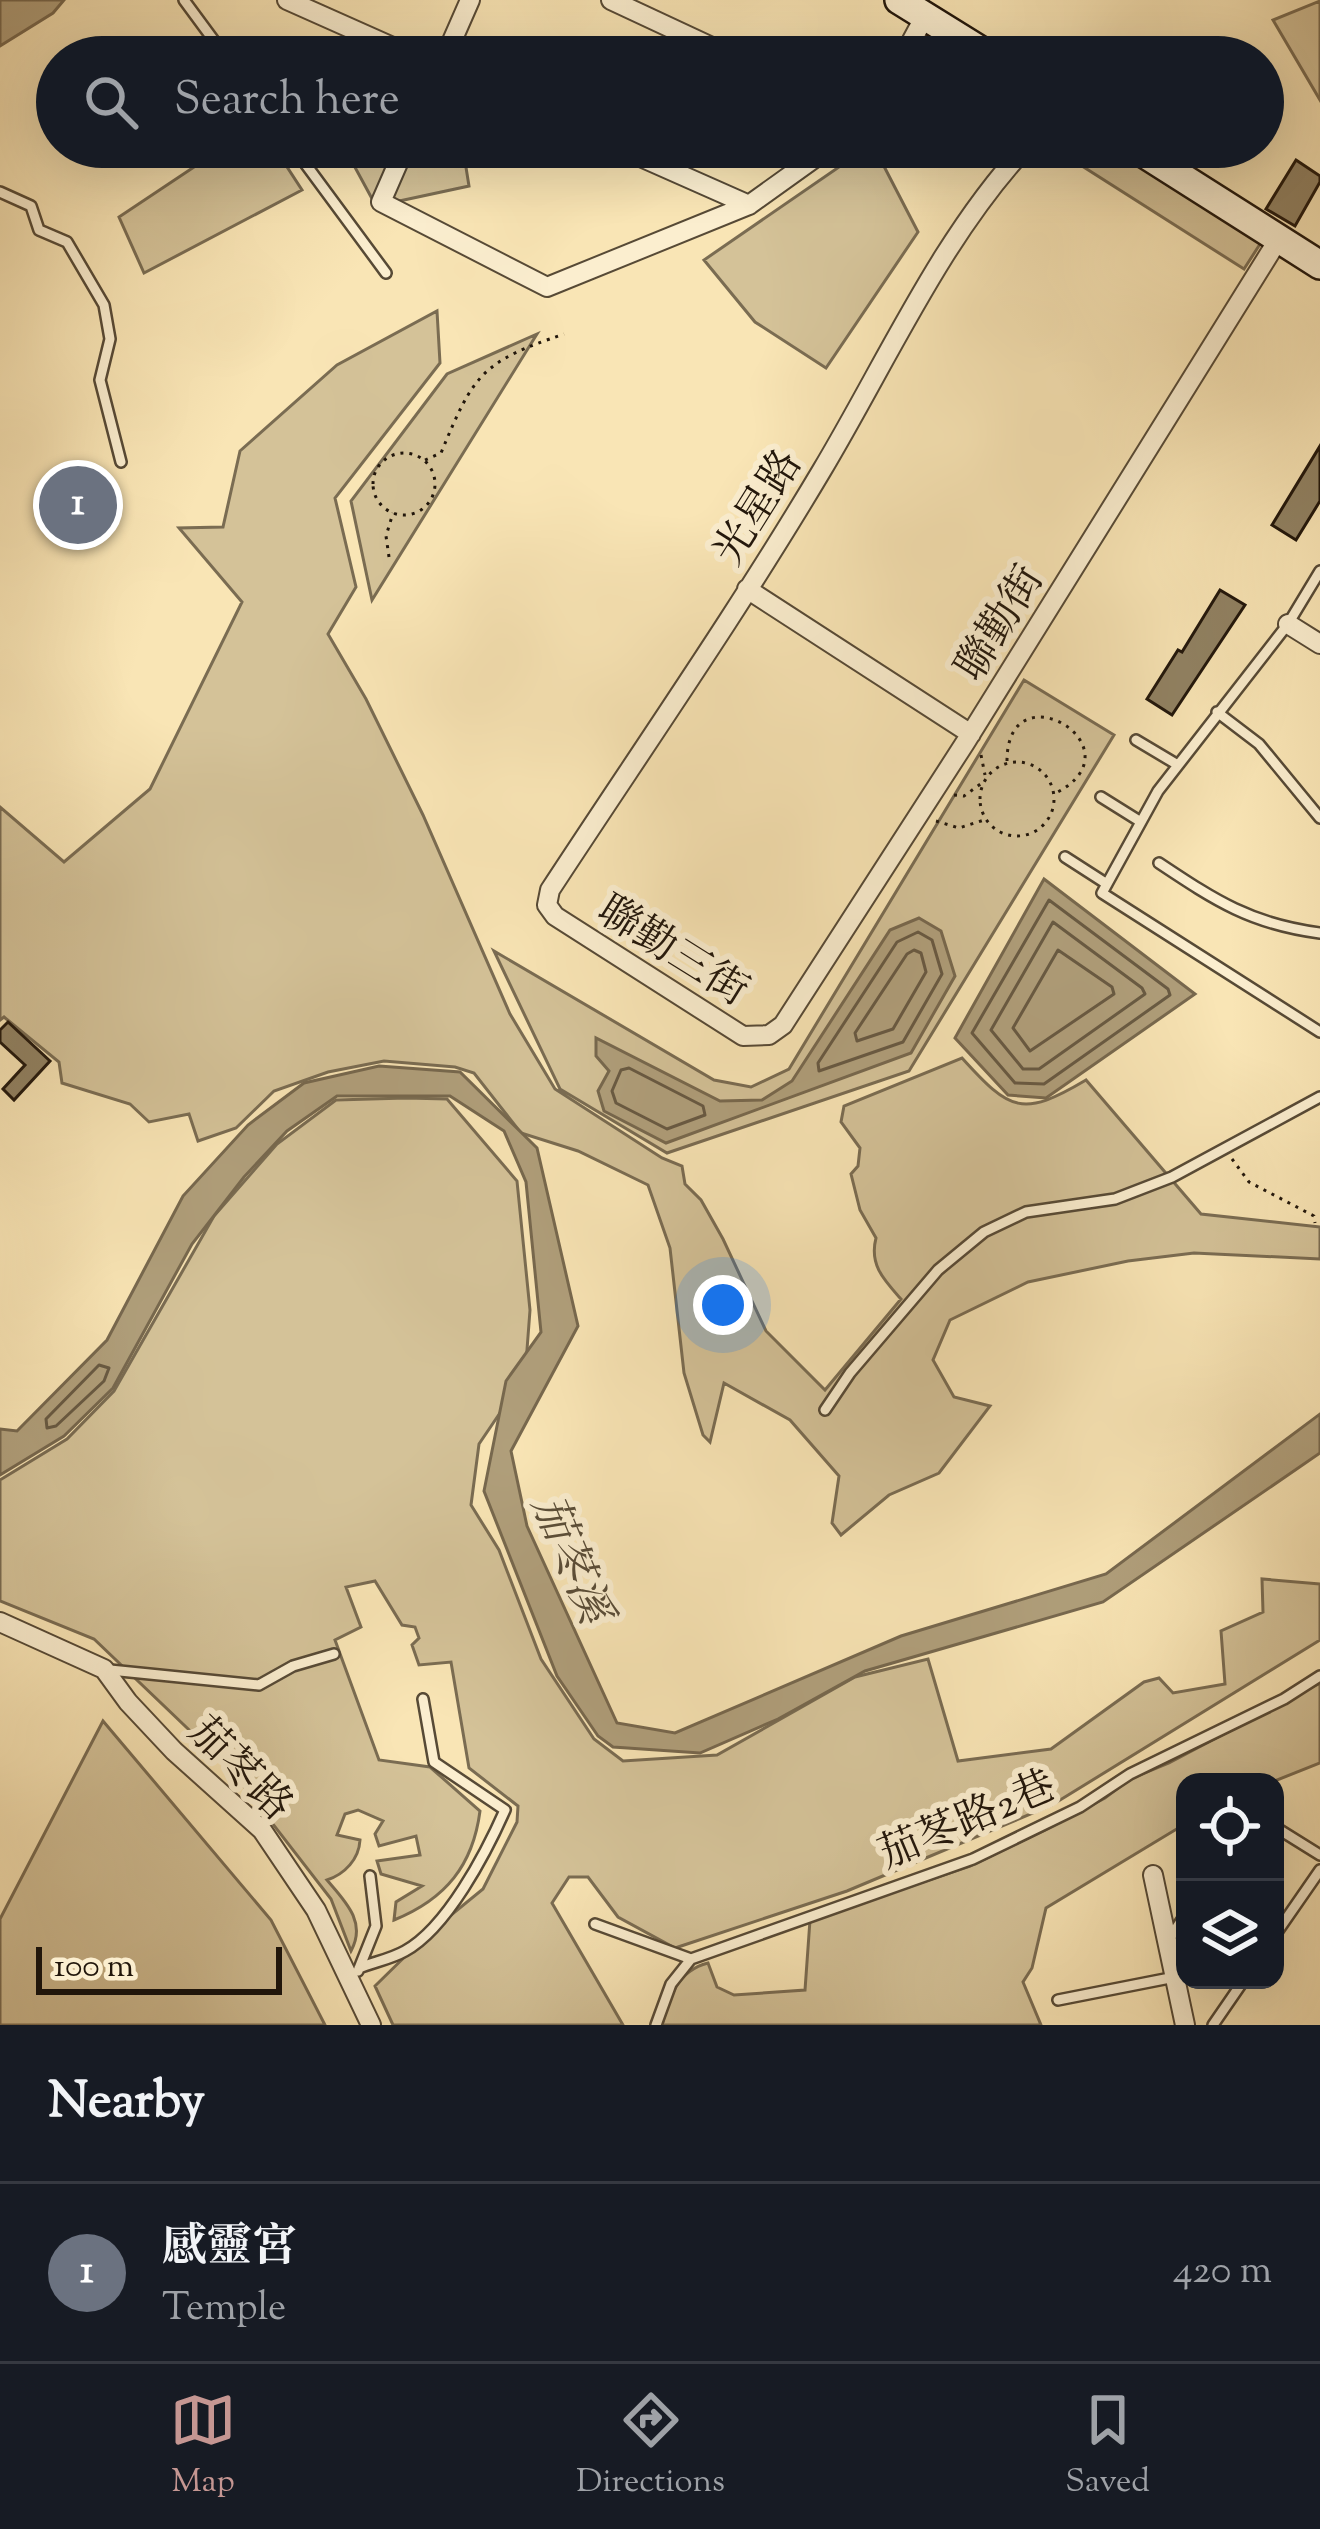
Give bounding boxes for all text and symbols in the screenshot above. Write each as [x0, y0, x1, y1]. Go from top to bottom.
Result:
search box [36, 36, 1284, 168]
icon: search [78, 69, 144, 135]
text: Search here [174, 70, 400, 135]
street label: 光星路 [701, 439, 819, 578]
pin: 1 [39, 460, 117, 550]
street label: 聯勤街 [943, 555, 1061, 694]
street label: 聯勤三街 [584, 883, 758, 1023]
your location [693, 1275, 753, 1335]
water label: 茄苳溪 [512, 1485, 626, 1640]
street label: 茄苳路 [173, 1705, 304, 1836]
street label: 茄苳路2巷 [870, 1758, 1066, 1887]
map controls [1176, 1773, 1284, 1989]
button: locate [1176, 1773, 1284, 1881]
button: layers [1176, 1881, 1284, 1989]
scale bar [36, 1941, 282, 1994]
text: 100 m [54, 1944, 134, 1992]
text: Nearby [48, 2067, 205, 2140]
text: 感靈宮 [162, 2217, 297, 2282]
text: 1 [80, 2245, 94, 2301]
text: 420 m [1173, 2245, 1272, 2301]
text: Temple [162, 2282, 286, 2338]
tab: Map [170, 2387, 236, 2507]
tab: Directions [576, 2387, 725, 2507]
tab: Saved [1065, 2387, 1150, 2507]

